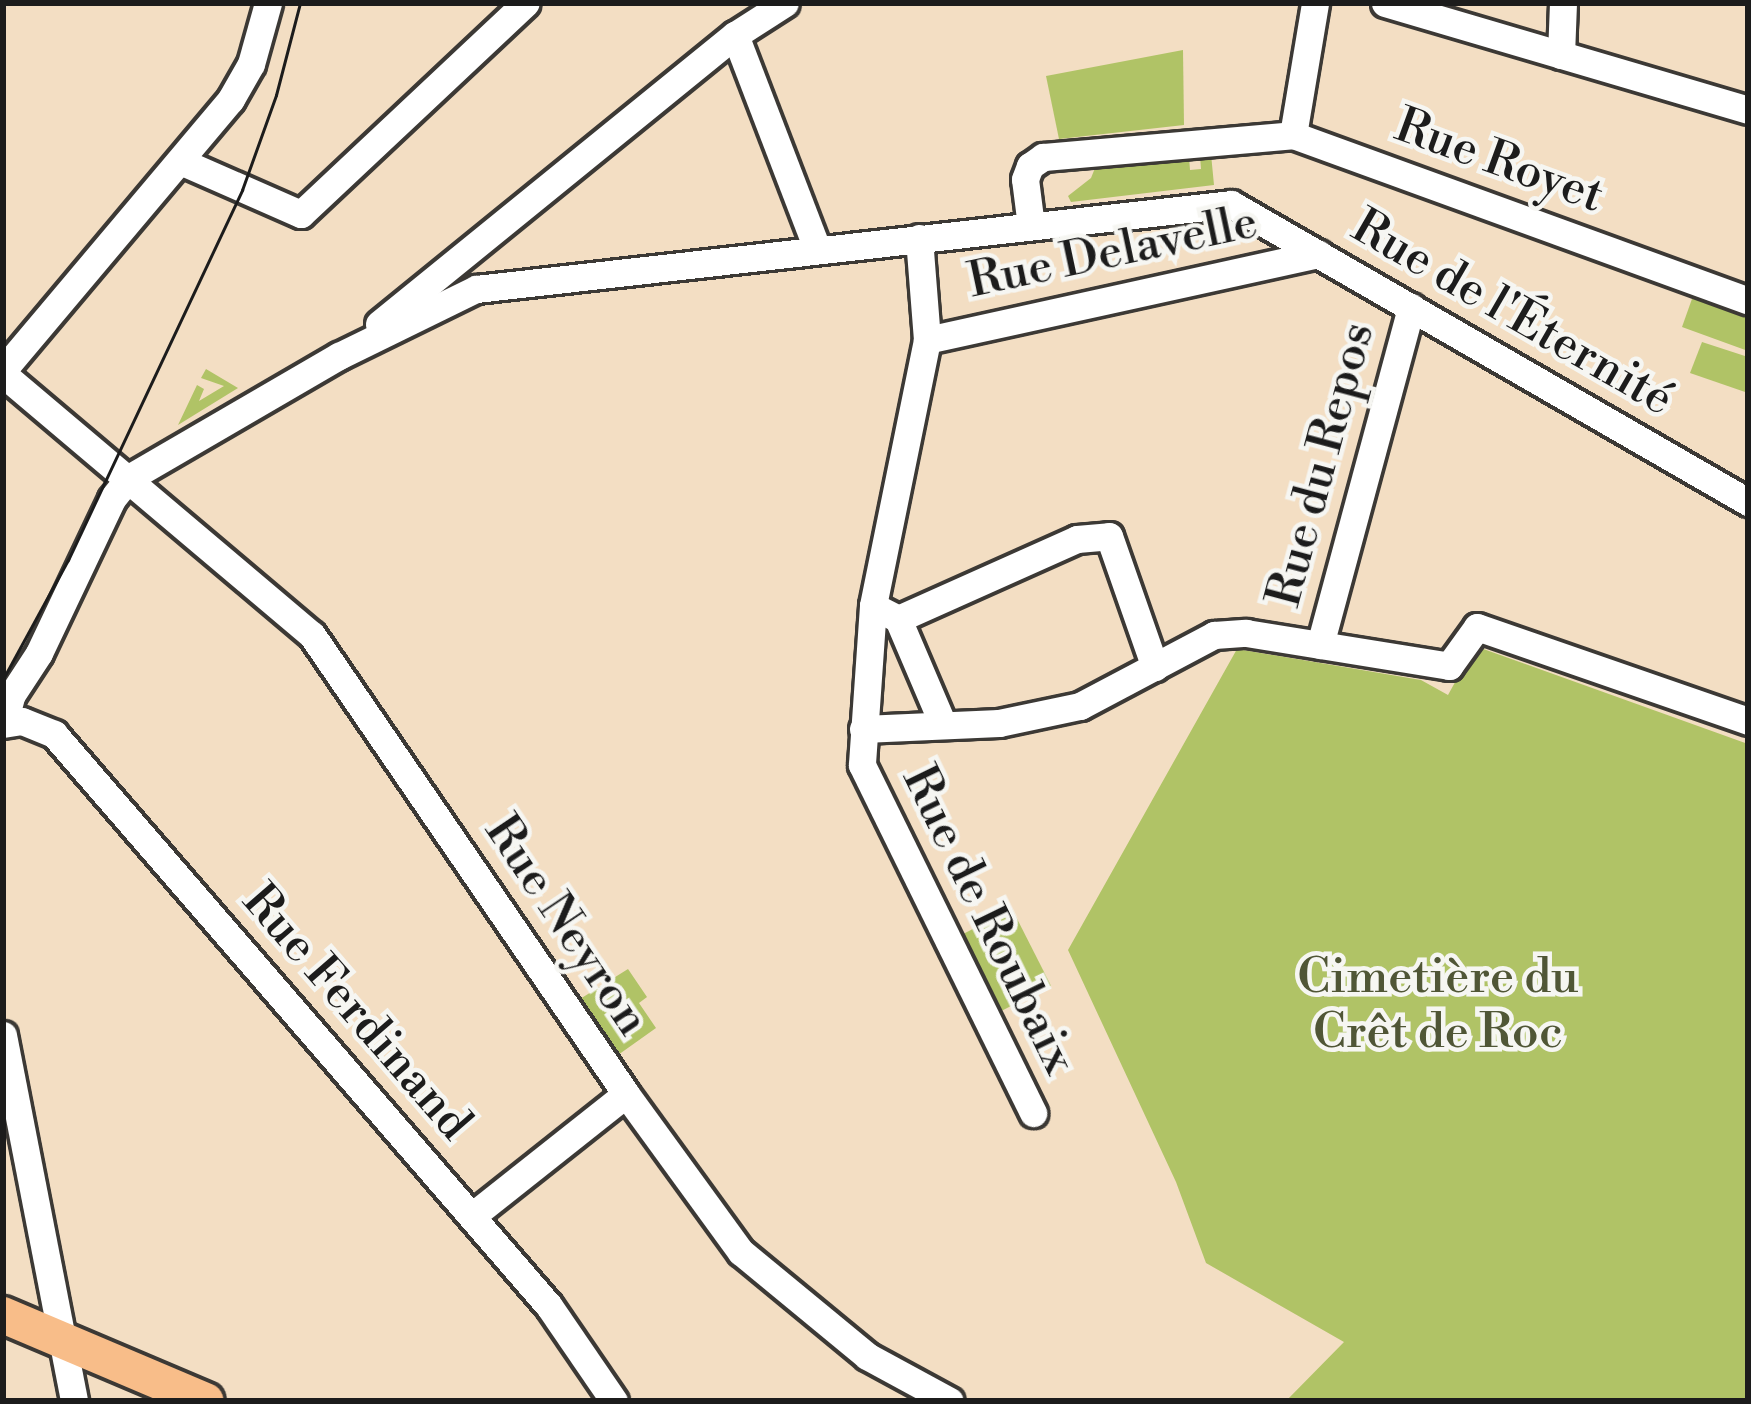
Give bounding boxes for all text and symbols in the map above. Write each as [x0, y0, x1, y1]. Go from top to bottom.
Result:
street label: Rue Royet [1387, 98, 1611, 226]
street label: Rue Delavelle [963, 194, 1263, 312]
street label: Rue de l'Éternité [1341, 199, 1683, 429]
street label: Rue du Repos [1256, 317, 1388, 613]
street label: Rue de Roubaix [889, 757, 1087, 1083]
street label: Rue Neyron [471, 805, 661, 1047]
street label: Rue Ferdinand [229, 874, 483, 1152]
park label: Cimetière du Crêt de Roc [1297, 949, 1579, 1062]

